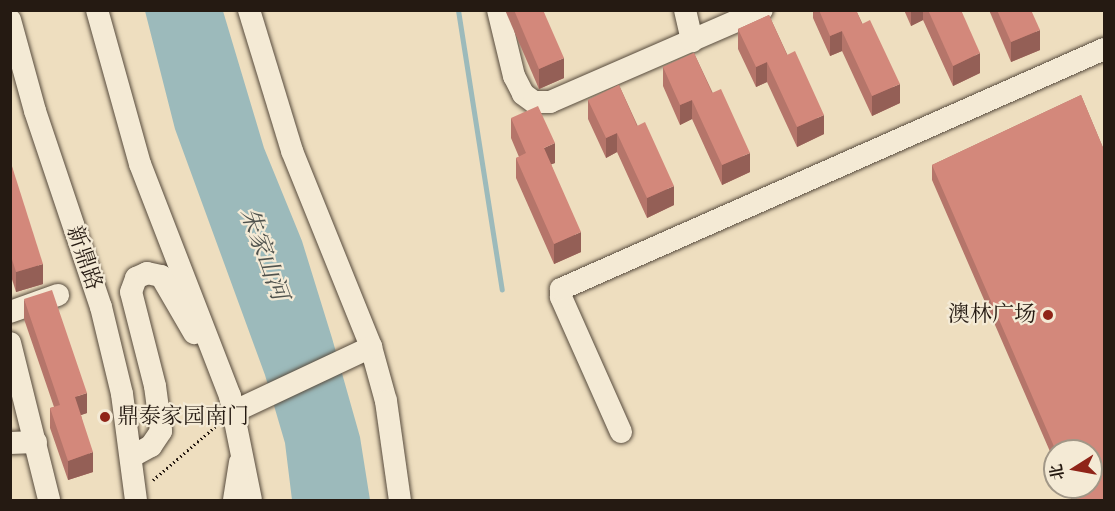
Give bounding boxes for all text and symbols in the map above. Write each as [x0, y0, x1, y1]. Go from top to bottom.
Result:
water label: 朱家山河 [234, 204, 294, 304]
street label: 新鼎路 [61, 223, 107, 293]
place label: 澳林广场 [948, 302, 1036, 328]
marker: 澳林广场 [1041, 308, 1055, 322]
place label: 鼎泰家园南门 [117, 404, 249, 430]
marker: 鼎泰家园南门 [98, 410, 112, 424]
north arrow [1043, 439, 1103, 499]
text: 北 [1046, 462, 1068, 482]

